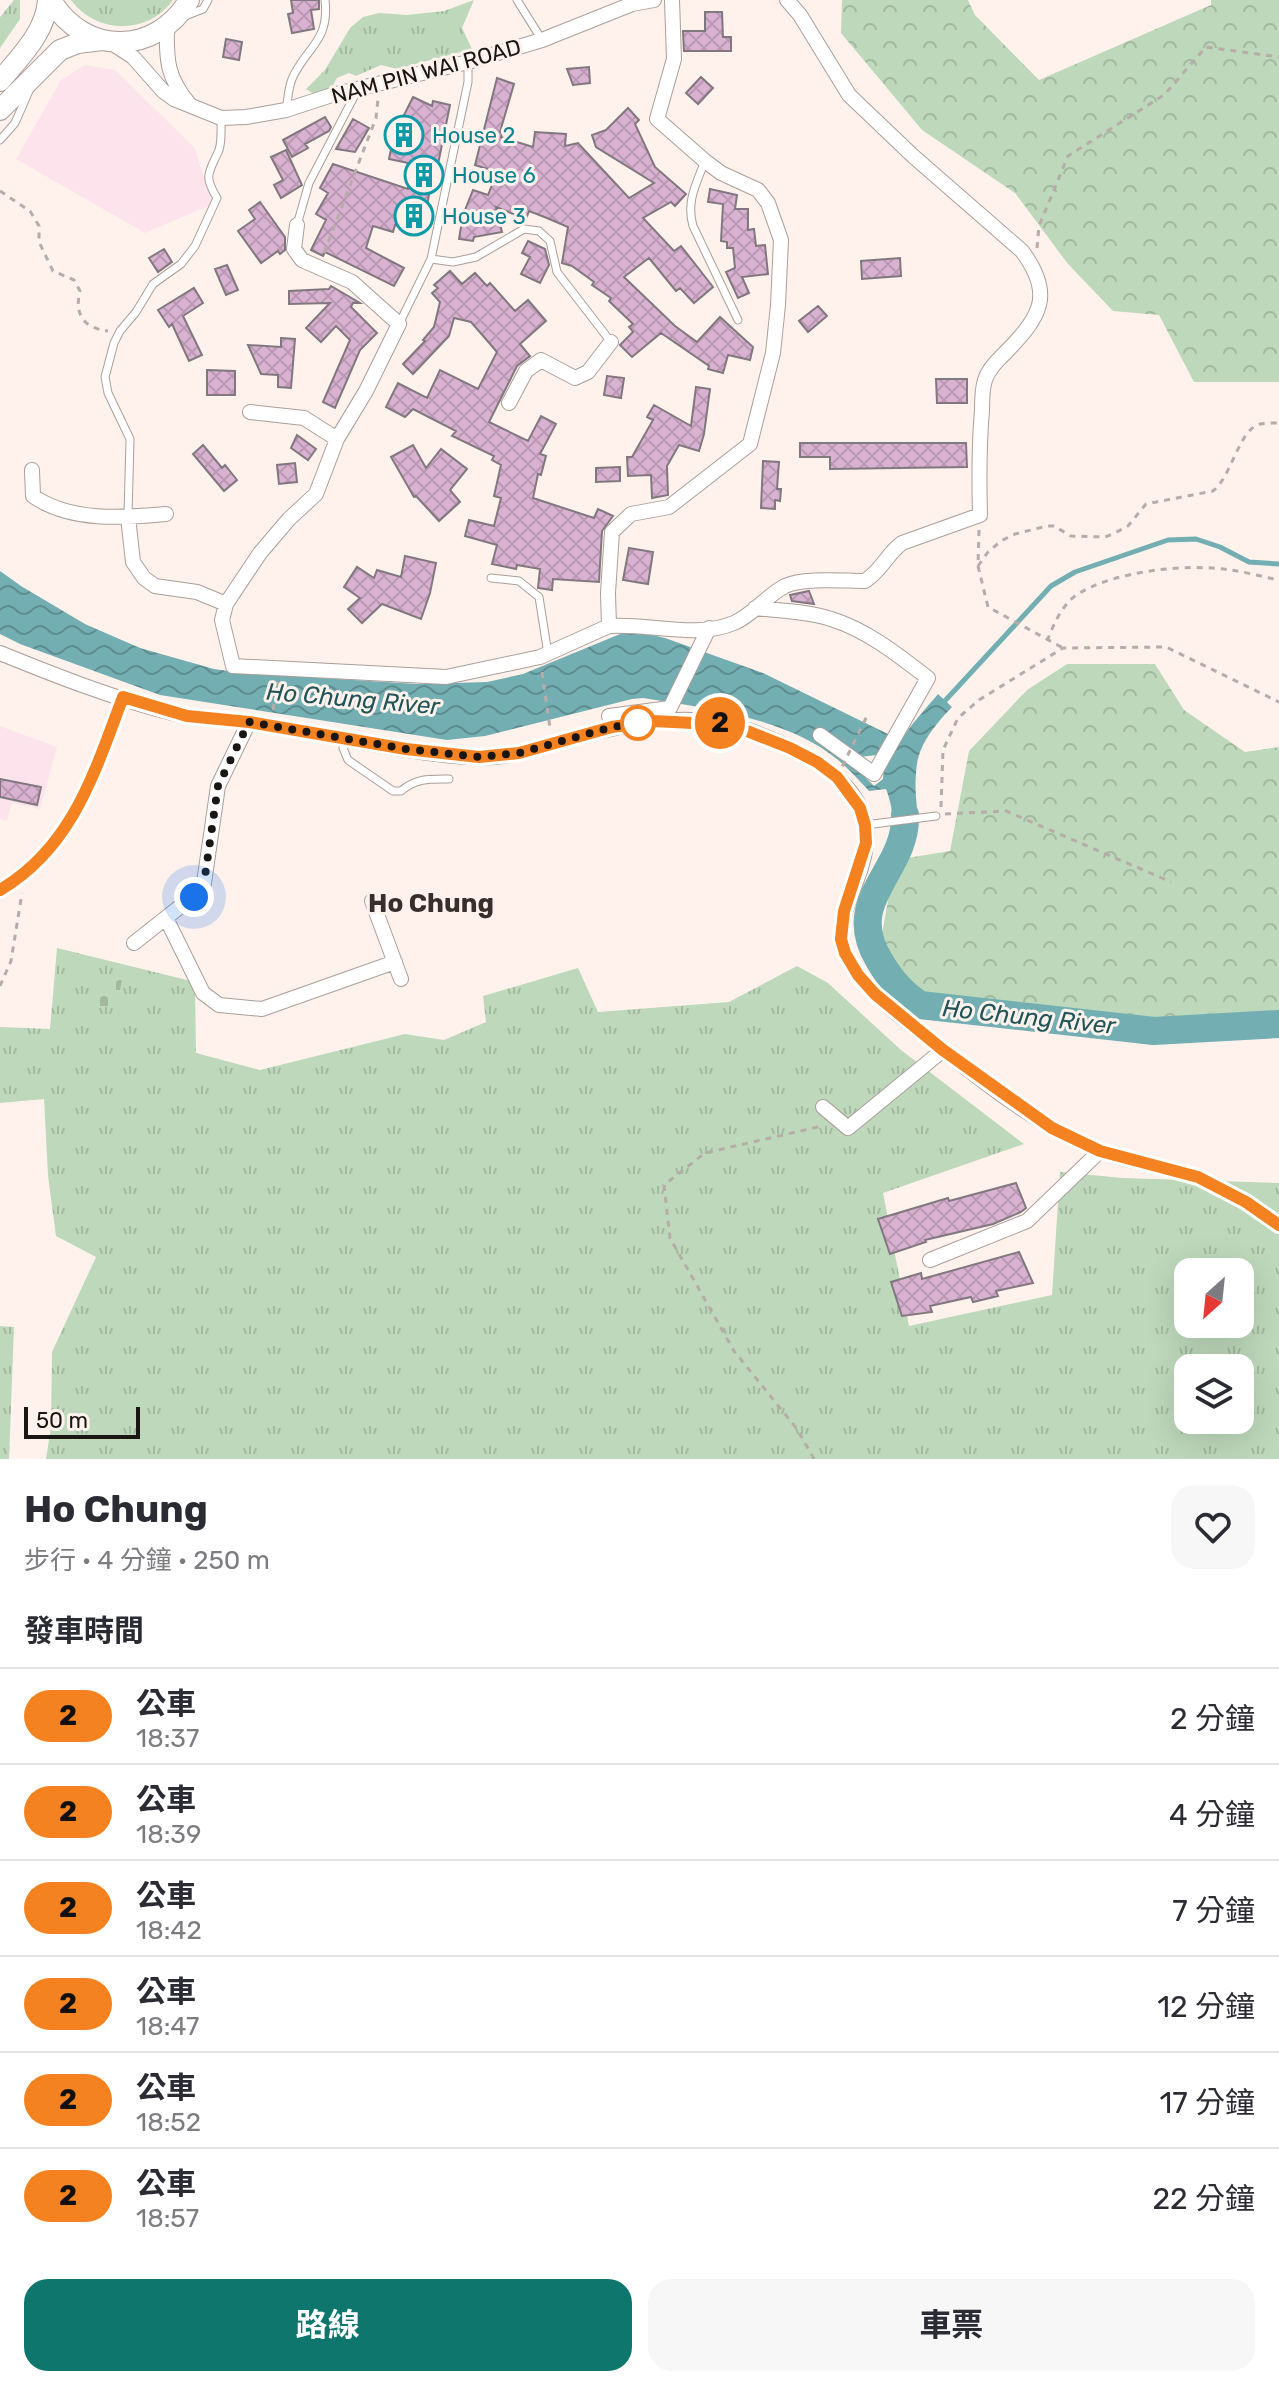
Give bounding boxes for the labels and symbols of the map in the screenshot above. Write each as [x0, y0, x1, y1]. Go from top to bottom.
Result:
street label: NAM PIN WAI ROAD [328, 33, 524, 110]
building icon: House 2 [383, 114, 425, 156]
place label: House 2 [432, 122, 515, 149]
building icon: House 6 [403, 154, 445, 196]
place label: House 6 [452, 162, 536, 189]
building icon: House 3 [393, 195, 435, 237]
place label: House 3 [442, 203, 526, 230]
water label: Ho Chung River [265, 677, 442, 721]
line badge: 2 [694, 697, 746, 749]
unlabelled marker [621, 706, 655, 740]
your location [174, 877, 214, 917]
district label: Ho Chung [368, 888, 494, 919]
water label: Ho Chung River [941, 994, 1118, 1040]
north arrow [1174, 1258, 1254, 1338]
scale bar [24, 1403, 140, 1439]

